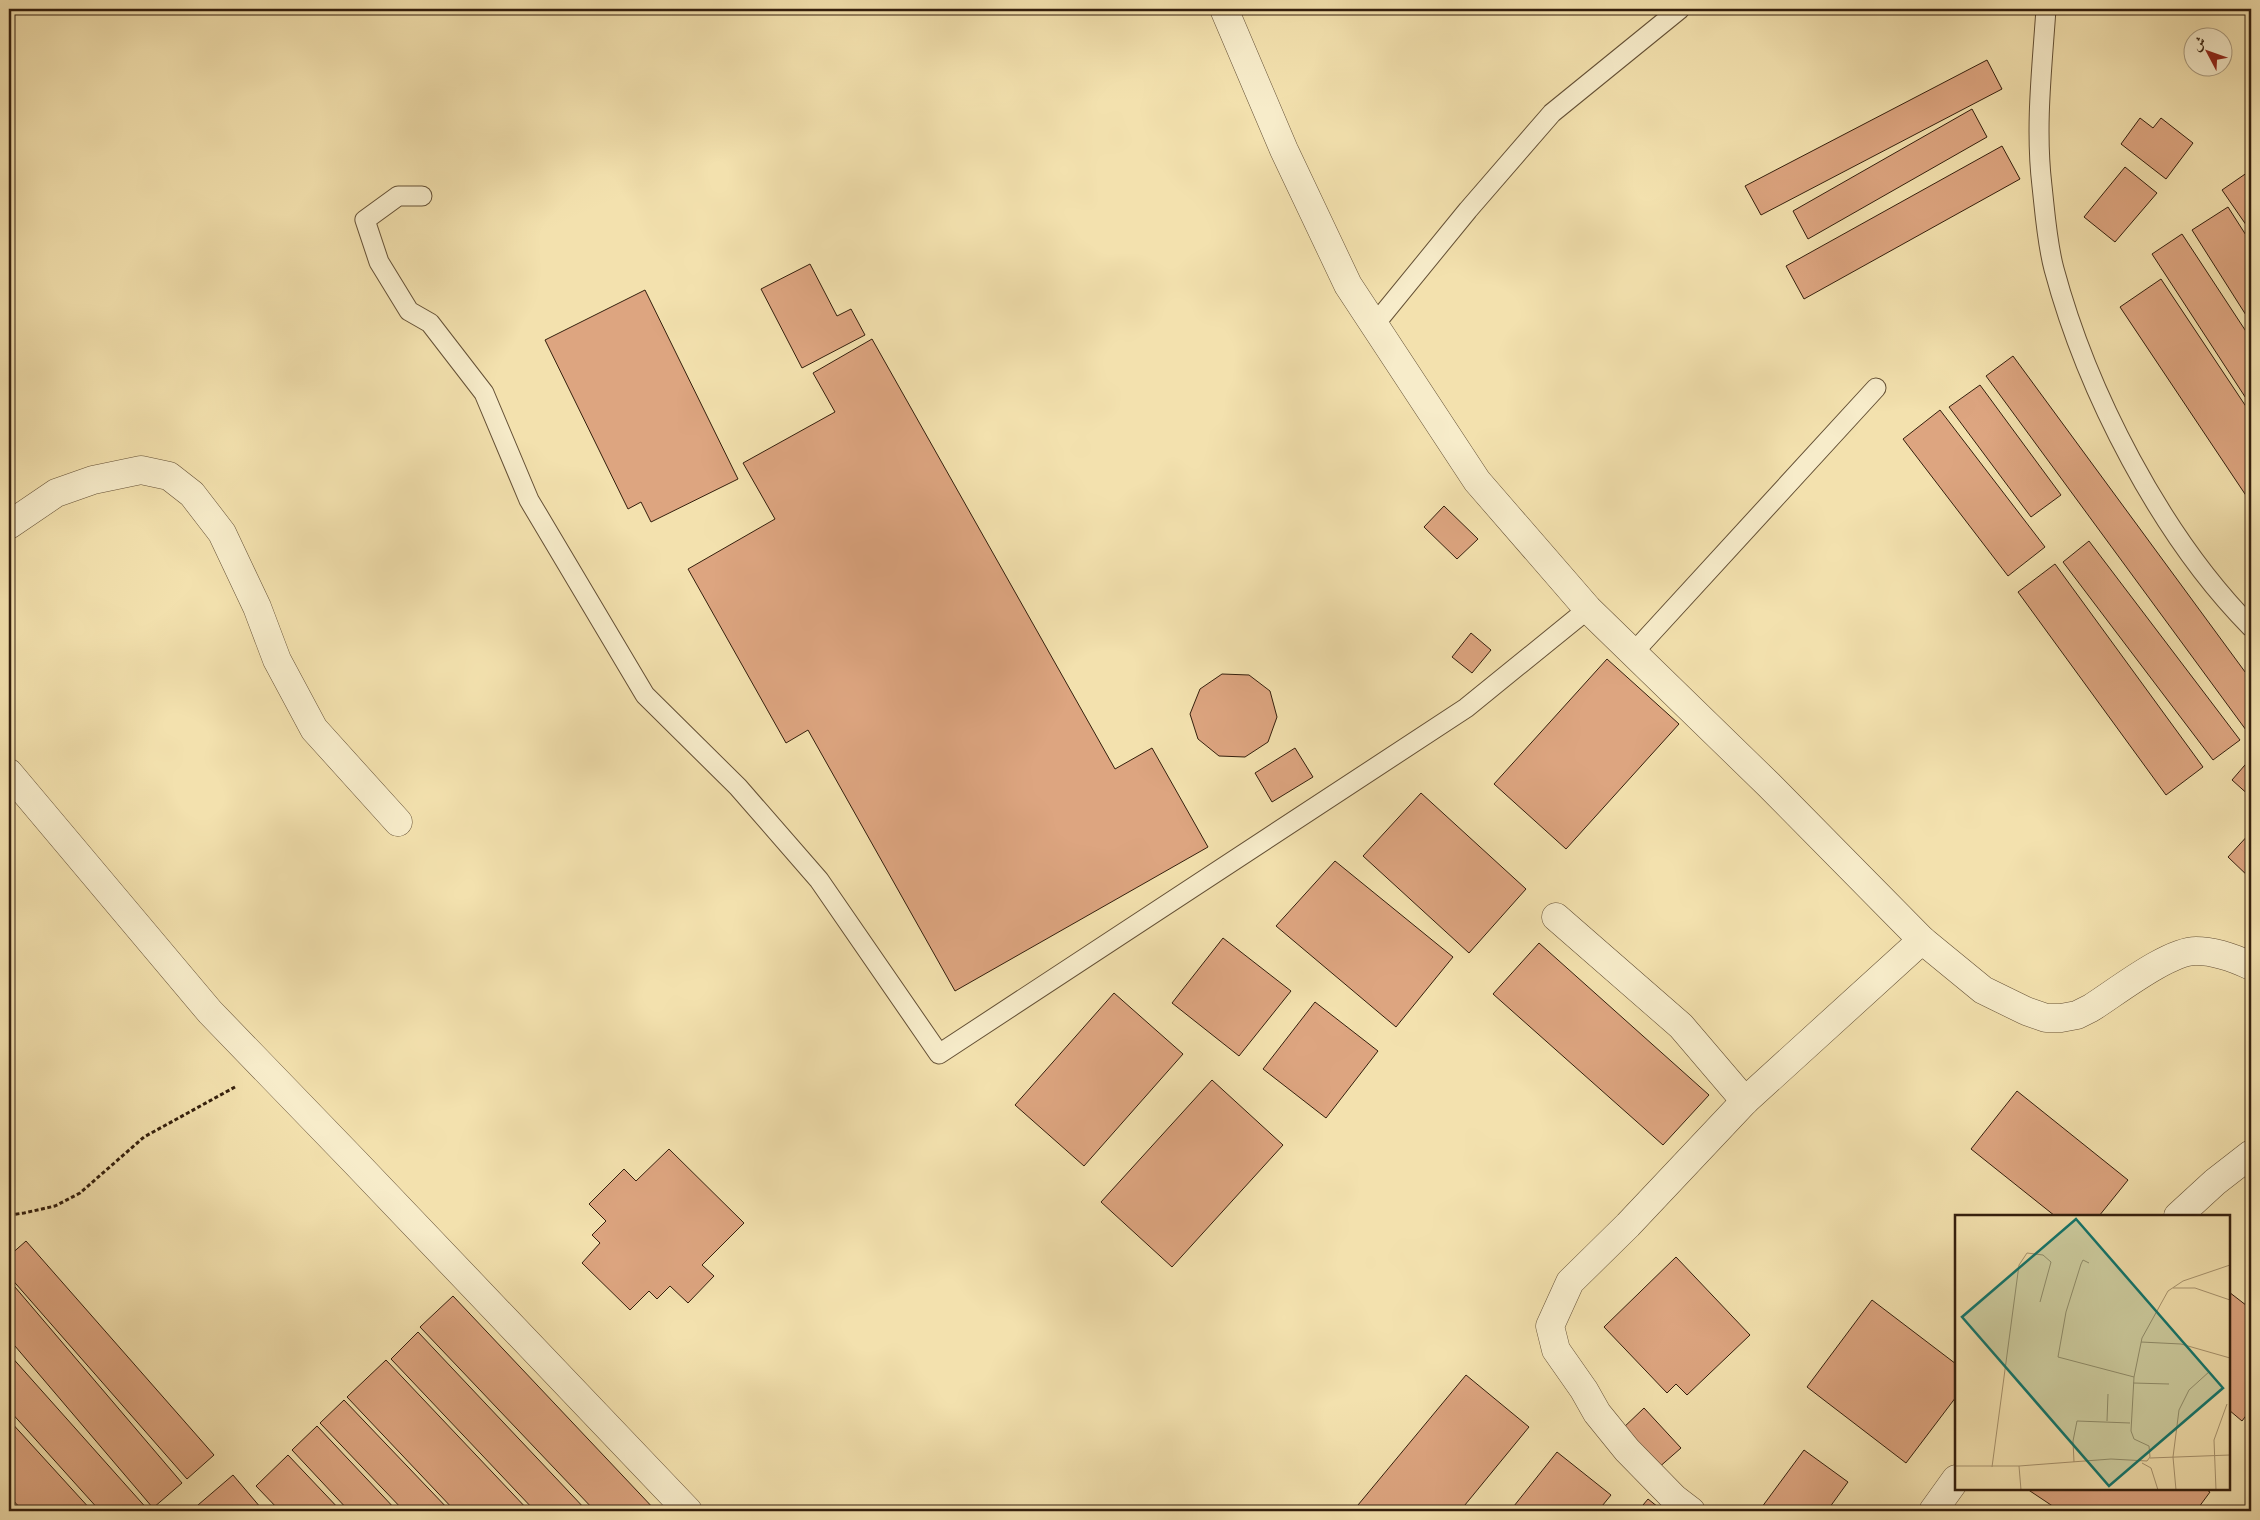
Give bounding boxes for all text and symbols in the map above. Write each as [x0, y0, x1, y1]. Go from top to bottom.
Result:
north arrow [2182, 28, 2232, 78]
text: ش [2187, 32, 2210, 55]
inset map [1955, 1215, 2230, 1490]

